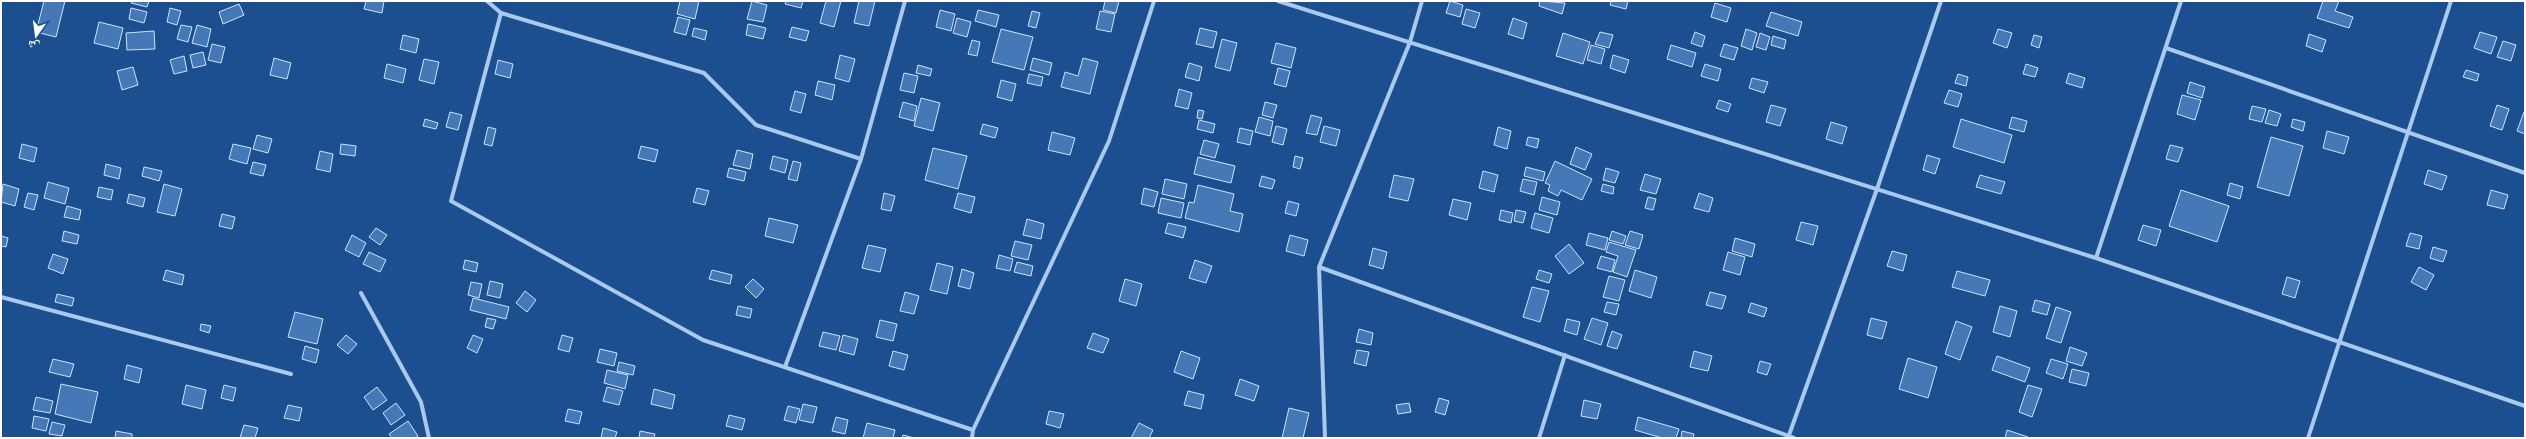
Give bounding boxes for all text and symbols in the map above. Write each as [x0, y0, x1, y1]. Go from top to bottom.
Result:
north arrow [16, 16, 56, 56]
text: ش [26, 36, 41, 52]

